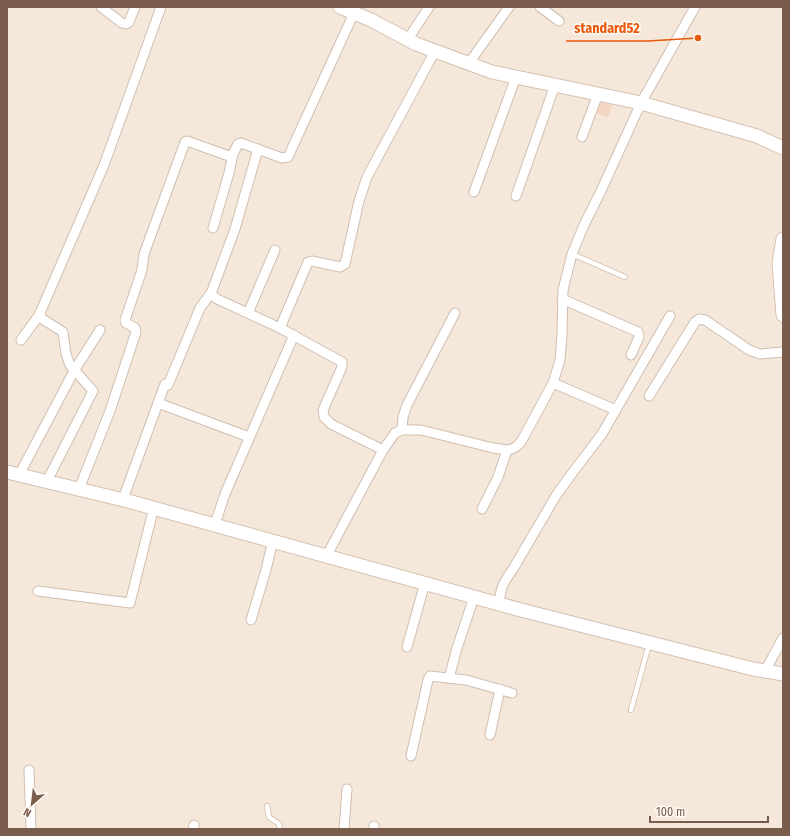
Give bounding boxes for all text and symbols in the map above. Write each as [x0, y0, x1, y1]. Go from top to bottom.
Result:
callout: standard52 [566, 15, 648, 41]
text: standard52 [574, 20, 640, 37]
north arrow [12, 784, 52, 824]
scale bar [650, 798, 768, 824]
text: N [22, 805, 34, 820]
text: 100 m [656, 805, 685, 819]

